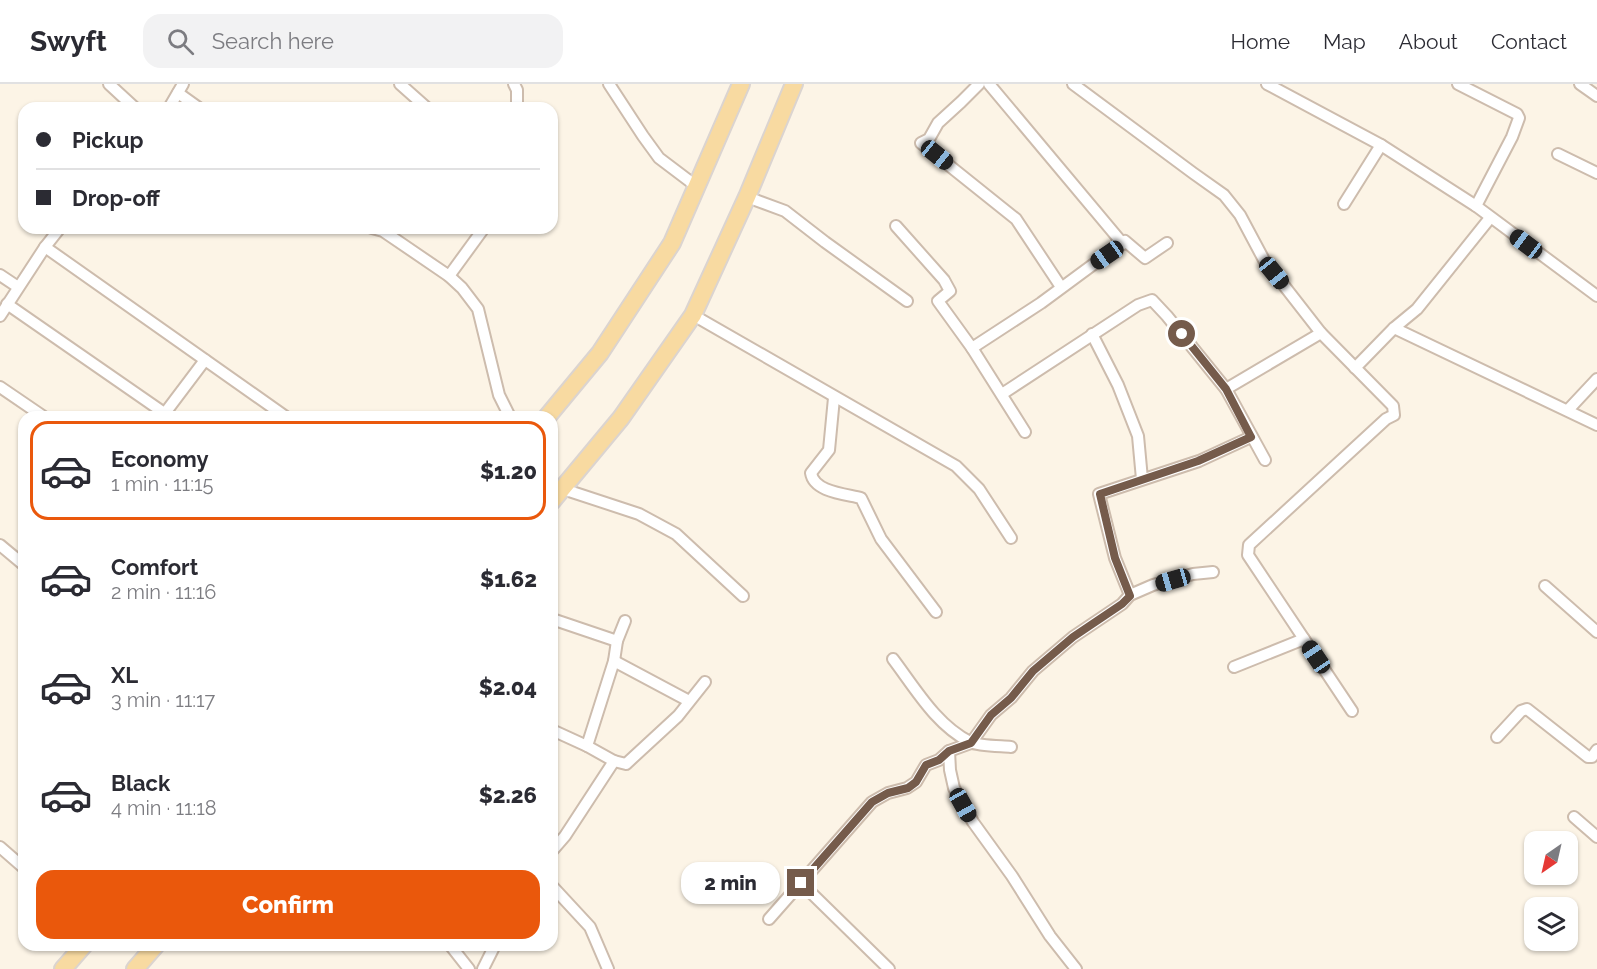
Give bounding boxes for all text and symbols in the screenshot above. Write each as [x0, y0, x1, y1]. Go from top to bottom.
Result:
search box [143, 14, 563, 68]
text: Swyft [30, 25, 107, 58]
icon: search [164, 25, 197, 58]
text: Search here [212, 28, 334, 54]
text: Home [1231, 29, 1290, 54]
text: Map [1323, 29, 1366, 54]
text: About [1399, 29, 1458, 54]
text: Contact [1491, 29, 1567, 54]
text: Pickup [72, 127, 144, 153]
car [917, 137, 957, 173]
text: Drop-off [72, 185, 160, 211]
car [1506, 226, 1546, 262]
car [1087, 237, 1127, 273]
car [1256, 253, 1292, 293]
route start [1168, 320, 1195, 347]
icon: car [39, 444, 93, 498]
text: Economy [111, 446, 209, 472]
text: $1.20 [480, 458, 537, 484]
text: 1 min · 11:15 [111, 472, 213, 496]
icon: car [39, 552, 93, 606]
text: Comfort [111, 554, 198, 580]
text: $1.62 [480, 566, 537, 592]
car [1153, 566, 1193, 594]
text: 2 min · 11:16 [111, 580, 216, 604]
car [1298, 637, 1334, 677]
icon: car [39, 660, 93, 714]
text: XL [111, 662, 138, 688]
text: $2.04 [479, 674, 537, 700]
text: 3 min · 11:17 [111, 688, 215, 712]
icon: car [39, 768, 93, 822]
text: Black [111, 770, 170, 796]
text: $2.26 [479, 782, 537, 808]
car [946, 785, 980, 825]
text: 4 min · 11:18 [111, 796, 217, 820]
north arrow [1524, 831, 1578, 885]
map controls [1524, 831, 1578, 951]
callout: 2 min [681, 862, 780, 904]
route end [787, 869, 814, 896]
button: Confirm [36, 870, 540, 939]
text: 2 min [704, 871, 757, 895]
button: layers [1524, 897, 1578, 951]

